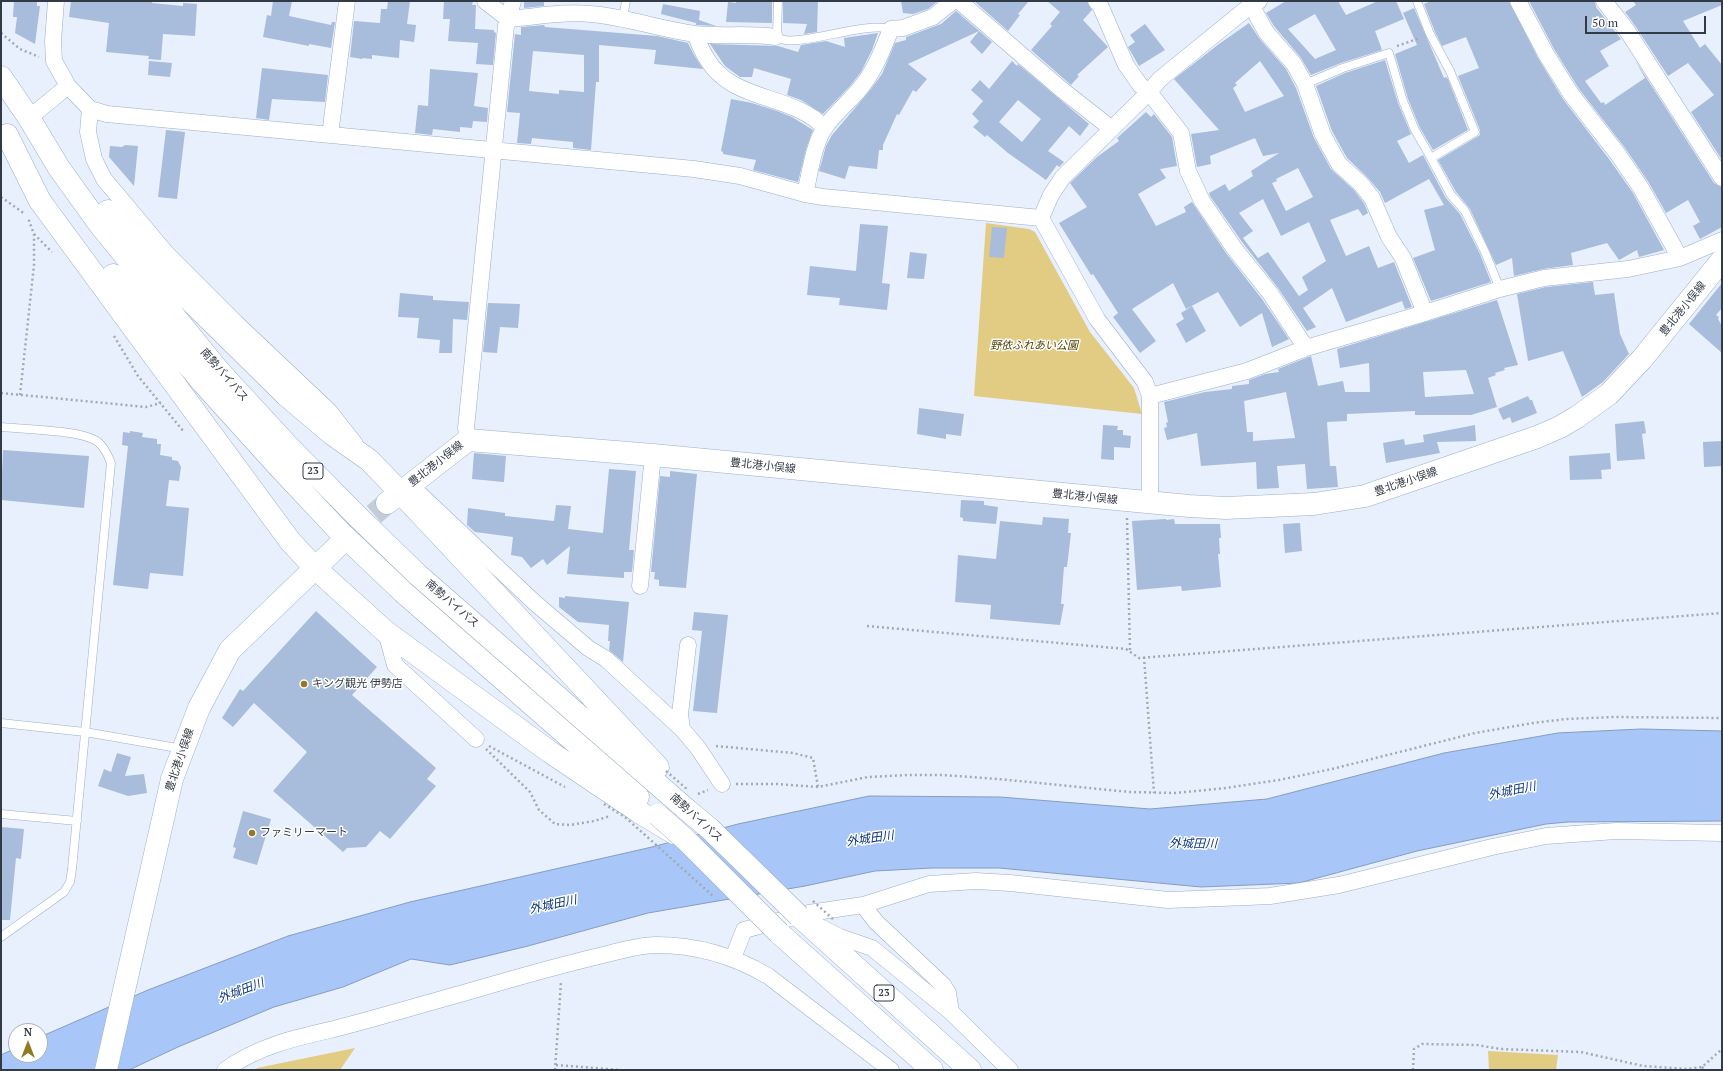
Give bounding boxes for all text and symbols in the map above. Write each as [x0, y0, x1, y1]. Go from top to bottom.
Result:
scale bar [1587, 8, 1708, 34]
text: 50 m [1592, 15, 1618, 30]
street label: 豊北港小俣線 [1657, 279, 1709, 339]
park label: 野依ふれあい公園 [990, 339, 1078, 353]
street label: 南勢バイパス [197, 346, 251, 404]
street label: 豊北港小俣線 [406, 438, 466, 490]
street label: 豊北港小俣線 [729, 456, 797, 476]
road number: 23 [303, 463, 323, 479]
street label: 豊北港小俣線 [1373, 465, 1439, 499]
street label: 豊北港小俣線 [1051, 487, 1119, 507]
street label: 南勢バイパス [423, 577, 481, 631]
place label: キング観光 伊勢店 [312, 677, 403, 691]
marker: キング観光 伊勢店 [299, 679, 309, 689]
street label: 豊北港小俣線 [163, 727, 197, 793]
water label: 外城田川 [1487, 779, 1537, 803]
street label: 南勢バイパス [667, 791, 725, 845]
place label: ファミリーマート [260, 826, 348, 840]
marker: ファミリーマート [247, 828, 257, 838]
water label: 外城田川 [845, 829, 895, 849]
water label: 外城田川 [1169, 836, 1217, 852]
water label: 外城田川 [528, 893, 578, 917]
water label: 外城田川 [216, 976, 266, 1006]
road number: 23 [874, 985, 894, 1001]
north arrow [8, 1023, 48, 1063]
text: N [24, 1025, 32, 1039]

